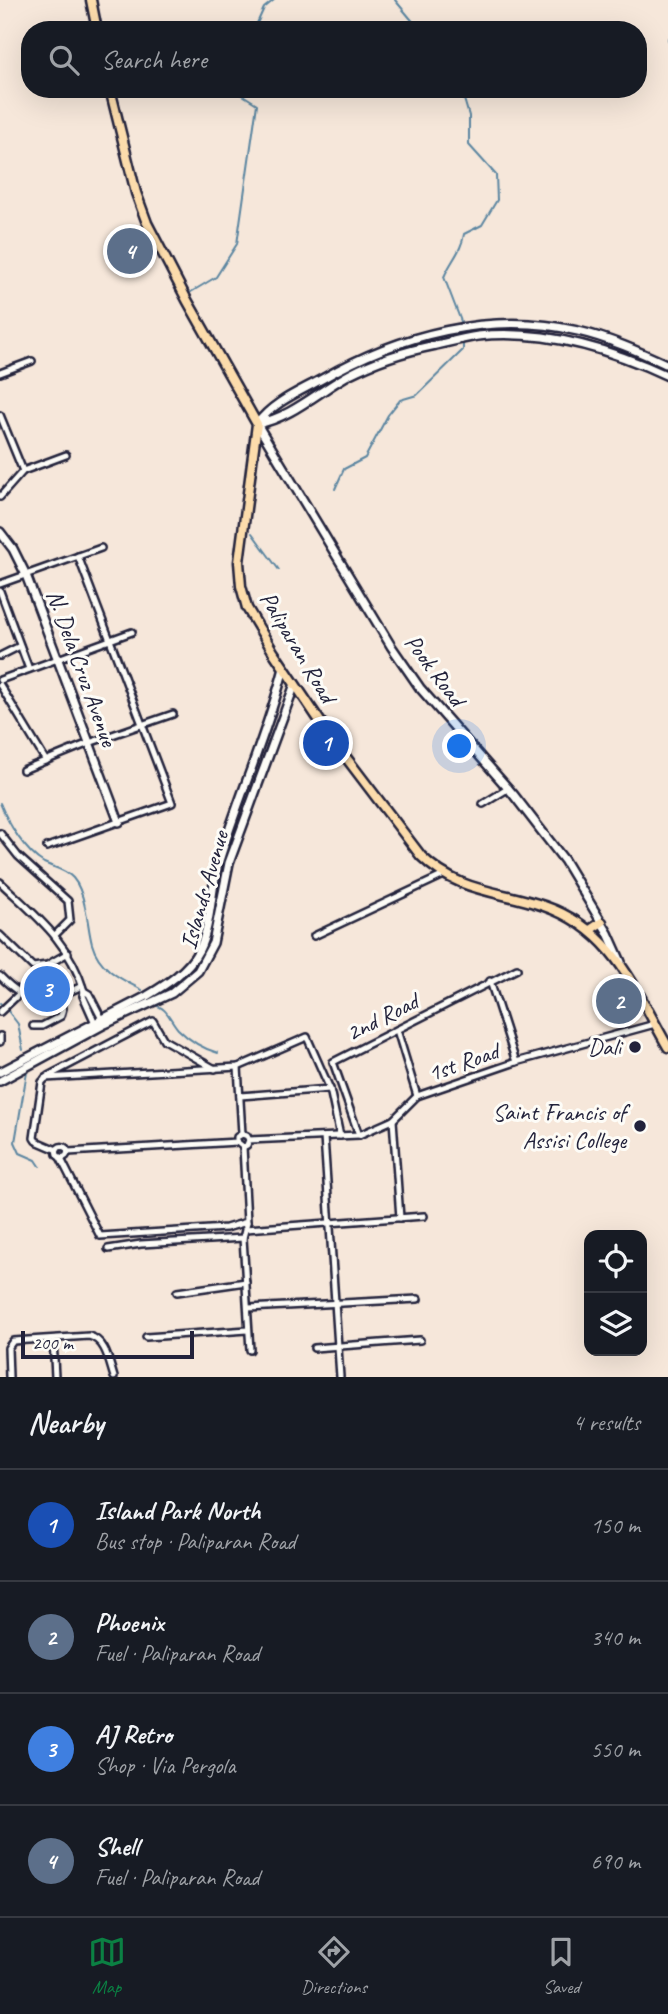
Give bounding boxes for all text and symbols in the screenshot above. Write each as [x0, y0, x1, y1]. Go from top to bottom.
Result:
search box [21, 21, 647, 98]
icon: search [45, 41, 83, 79]
text: Search here [101, 43, 207, 76]
pin: 4 [107, 225, 153, 277]
street label: N. Dela Cruz Avenue [40, 586, 125, 752]
street label: Paliparan Road [253, 586, 345, 711]
street label: Pook Road [398, 628, 474, 715]
pin: 1 [303, 717, 349, 769]
your location [442, 729, 476, 763]
street label: Islands Avenue [173, 825, 236, 953]
pin: 3 [24, 963, 70, 1015]
pin: 2 [596, 975, 642, 1027]
street label: 2nd Road [341, 985, 426, 1048]
place label: Dali [588, 1032, 624, 1062]
street label: 1st Road [424, 1035, 506, 1088]
marker: Dali [627, 1039, 643, 1055]
place label: Saint Francis of Assisi College [492, 1097, 631, 1155]
marker: Saint Francis of Assisi College [632, 1118, 648, 1134]
map controls [584, 1230, 647, 1356]
button: locate [584, 1230, 647, 1293]
button: layers [584, 1293, 647, 1356]
scale bar [21, 1328, 194, 1360]
text: 200 m [32, 1331, 73, 1355]
text: Nearby [28, 1404, 104, 1442]
text: 4 results [573, 1408, 640, 1437]
text: Island Park North [95, 1494, 261, 1527]
text: 1 [46, 1511, 56, 1540]
text: 150 m [591, 1511, 640, 1540]
text: Bus stop · Paliparan Road [95, 1527, 296, 1556]
text: Phoenix [95, 1606, 164, 1639]
text: 2 [46, 1623, 56, 1652]
text: 340 m [591, 1623, 640, 1652]
text: Fuel · Paliparan Road [95, 1639, 260, 1668]
text: AJ Retro [95, 1718, 172, 1751]
text: 3 [46, 1735, 56, 1764]
text: 550 m [591, 1735, 640, 1764]
text: Shop · Via Pergola [95, 1751, 235, 1780]
text: Shell [95, 1830, 139, 1863]
text: 4 [46, 1847, 56, 1876]
text: 690 m [591, 1847, 640, 1876]
text: Fuel · Paliparan Road [95, 1863, 260, 1892]
tab: Map [88, 1933, 126, 1999]
tab: Directions [301, 1933, 367, 1999]
tab: Saved [542, 1933, 580, 1999]

